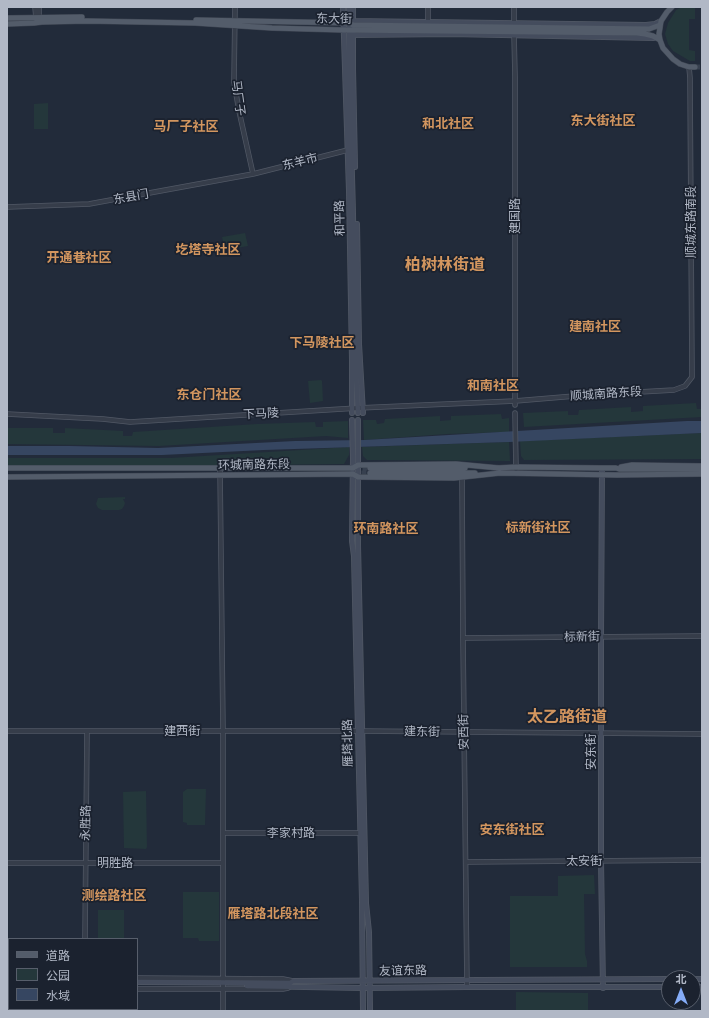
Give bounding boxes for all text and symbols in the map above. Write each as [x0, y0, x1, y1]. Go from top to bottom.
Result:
street label: 东大街 [316, 11, 352, 27]
street label: 马厂子 [228, 79, 248, 117]
district label: 东大街社区 [571, 113, 635, 129]
district label: 和北社区 [422, 116, 474, 132]
district label: 马厂子社区 [154, 119, 218, 135]
street label: 东羊市 [281, 151, 319, 173]
street label: 顺城东路南段 [684, 186, 698, 258]
street label: 东县门 [112, 187, 150, 207]
street label: 建国路 [508, 198, 522, 234]
street label: 和平路 [332, 200, 348, 236]
district label: 圪塔寺社区 [176, 242, 240, 258]
district label: 开通巷社区 [47, 250, 111, 266]
district label: 柏树林街道 [405, 255, 485, 275]
district label: 建南社区 [569, 319, 621, 335]
district label: 下马陵社区 [290, 335, 354, 351]
district label: 和南社区 [467, 378, 519, 394]
street label: 顺城南路东段 [570, 384, 642, 404]
district label: 东仓门社区 [177, 387, 241, 403]
street label: 下马陵 [243, 406, 279, 422]
street label: 环城南路东段 [218, 457, 290, 473]
district label: 标新街社区 [506, 520, 570, 536]
district label: 环南路社区 [354, 521, 418, 537]
street label: 标新街 [564, 629, 600, 645]
district label: 太乙路街道 [527, 707, 607, 727]
street label: 安西街 [456, 714, 472, 750]
street label: 雁塔北路 [340, 719, 356, 767]
street label: 建西街 [164, 724, 200, 738]
street label: 建东街 [404, 724, 440, 740]
street label: 安东街 [584, 734, 598, 770]
street label: 永胜路 [78, 805, 94, 841]
district label: 安东街社区 [480, 822, 544, 838]
street label: 李家村路 [267, 826, 315, 840]
street label: 太安街 [566, 854, 602, 868]
street label: 明胜路 [97, 856, 133, 870]
district label: 测绘路社区 [82, 888, 146, 904]
district label: 雁塔路北段社区 [228, 906, 318, 922]
legend [8, 938, 138, 1010]
text: 道路 [46, 948, 70, 963]
street label: 友谊东路 [379, 963, 427, 979]
text: 公园 [46, 968, 70, 983]
north arrow [661, 970, 701, 1010]
text: 北 [676, 972, 687, 986]
text: 水域 [46, 988, 70, 1003]

